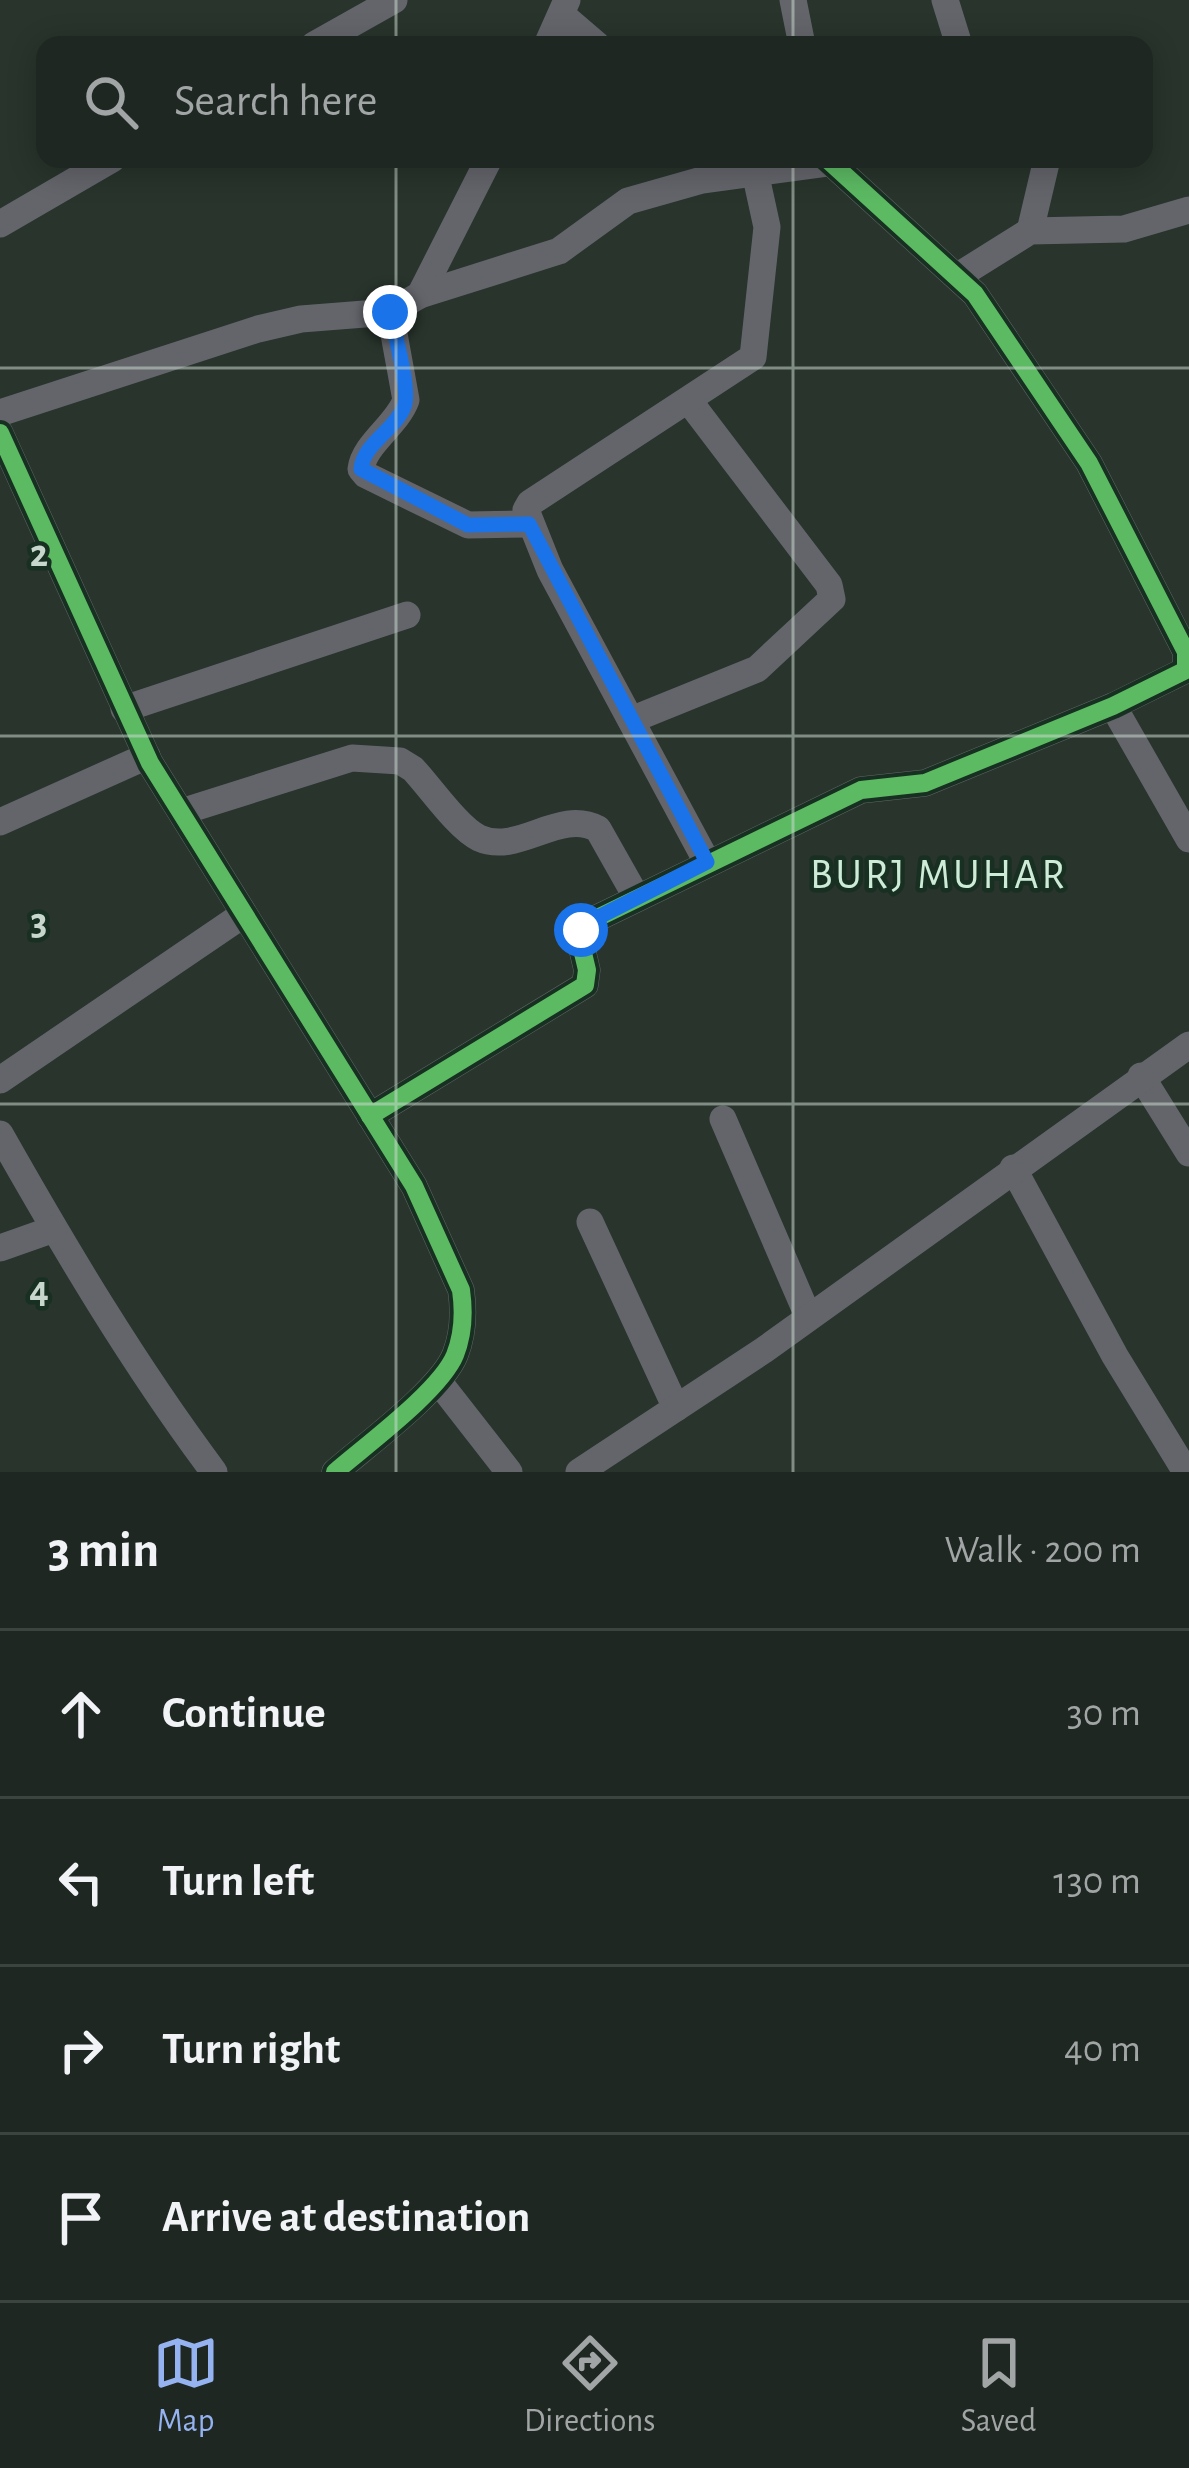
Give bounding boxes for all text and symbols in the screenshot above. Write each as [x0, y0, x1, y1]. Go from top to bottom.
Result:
search box [36, 36, 1153, 168]
icon: search [78, 69, 144, 135]
text: Search here [174, 79, 377, 124]
route end [363, 285, 417, 339]
text: 2 [30, 535, 48, 574]
district label: BURJ MUHAR [810, 854, 1068, 896]
text: 3 [31, 903, 47, 942]
route start [554, 903, 608, 957]
text: 4 [29, 1271, 49, 1310]
text: 3 min [48, 1525, 159, 1576]
text: Walk · 200 m [944, 1531, 1141, 1570]
icon: ahead [48, 1681, 114, 1747]
text: Continue [162, 1691, 326, 1736]
text: 30 m [1067, 1694, 1141, 1733]
icon: left [48, 1849, 114, 1915]
text: Turn left [162, 1859, 314, 1904]
text: 130 m [1053, 1862, 1141, 1901]
icon: right [48, 2017, 114, 2083]
text: Turn right [162, 2027, 340, 2072]
text: 40 m [1064, 2030, 1141, 2069]
icon: arrive [48, 2185, 114, 2251]
text: Arrive at destination [162, 2195, 530, 2240]
tab: Map [153, 2330, 219, 2442]
tab: Directions [524, 2330, 655, 2442]
tab: Saved [961, 2330, 1036, 2442]

